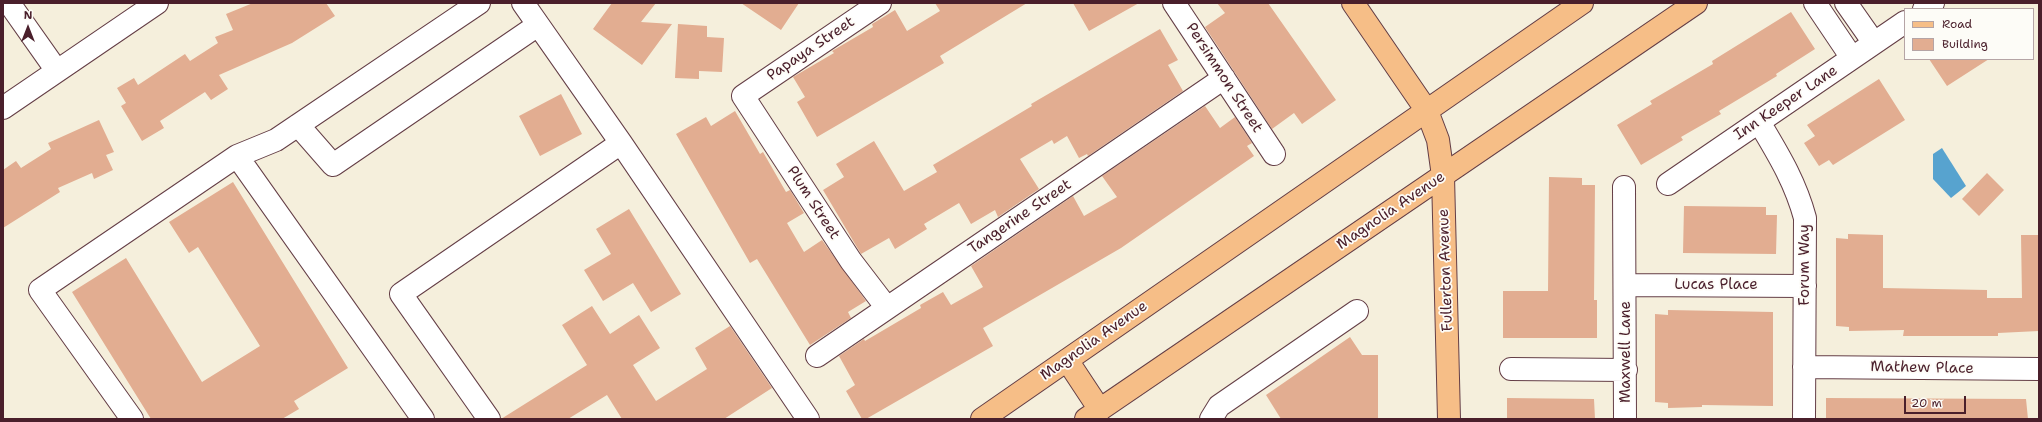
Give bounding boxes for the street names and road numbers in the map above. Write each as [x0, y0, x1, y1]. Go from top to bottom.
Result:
street label: Papaya Street [764, 13, 858, 85]
street label: Persimmon Street [1182, 20, 1266, 136]
street label: Inn Keeper Lane [1731, 62, 1841, 144]
street label: Plum Street [783, 163, 843, 243]
street label: Magnolia Avenue [1333, 168, 1449, 254]
street label: Tangerine Street [965, 176, 1075, 258]
street label: Fullerton Avenue [1435, 208, 1457, 332]
street label: Forum Way [1796, 224, 1814, 306]
street label: Lucas Place [1674, 276, 1758, 294]
street label: Magnolia Avenue [1037, 297, 1151, 385]
street label: Maxwell Lane [1617, 301, 1635, 403]
street label: Mathew Place [1870, 358, 1974, 378]

